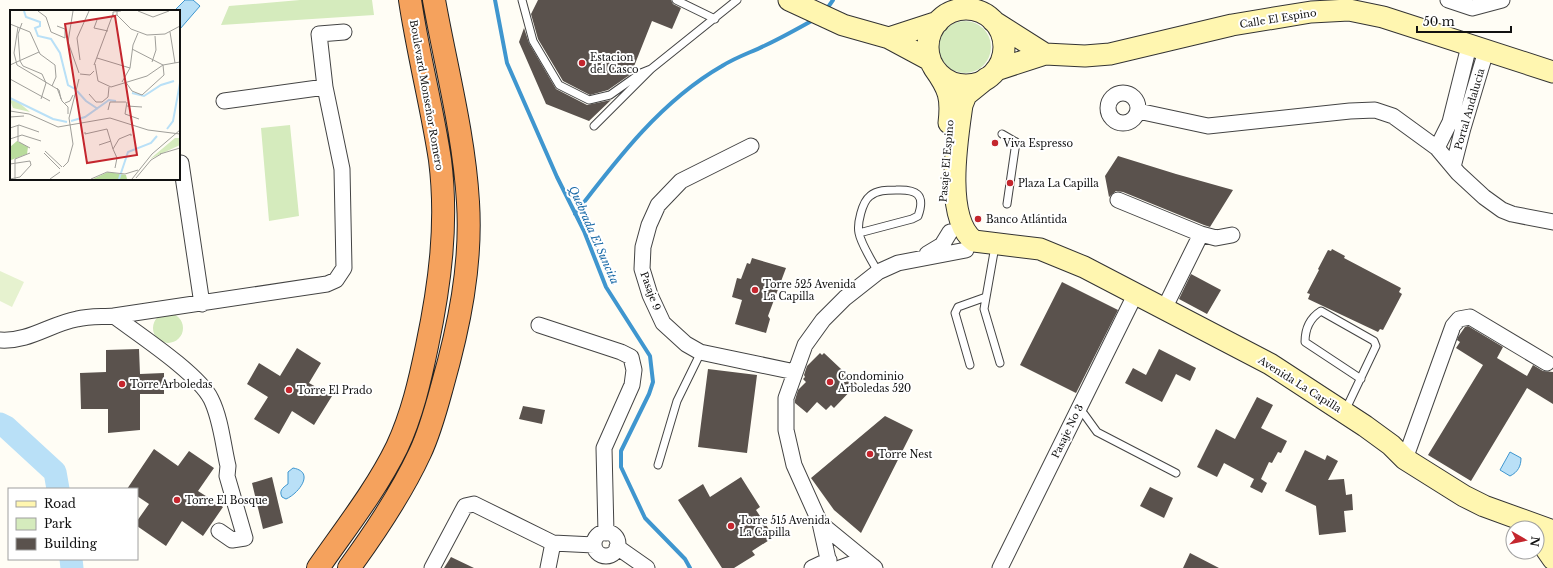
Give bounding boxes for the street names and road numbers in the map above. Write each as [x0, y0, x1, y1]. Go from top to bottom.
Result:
street label: Calle El Espino [1239, 6, 1318, 31]
street label: Boulevard Monseñor Romero [407, 19, 446, 172]
street label: Portal Andalucia [1452, 66, 1487, 151]
street label: Pasaje El Espino [936, 119, 957, 203]
street label: Pasaje 9 [638, 270, 664, 312]
street label: Avenida La Capilla [1255, 353, 1344, 415]
street label: Pasaje No 3 [1049, 402, 1086, 460]

